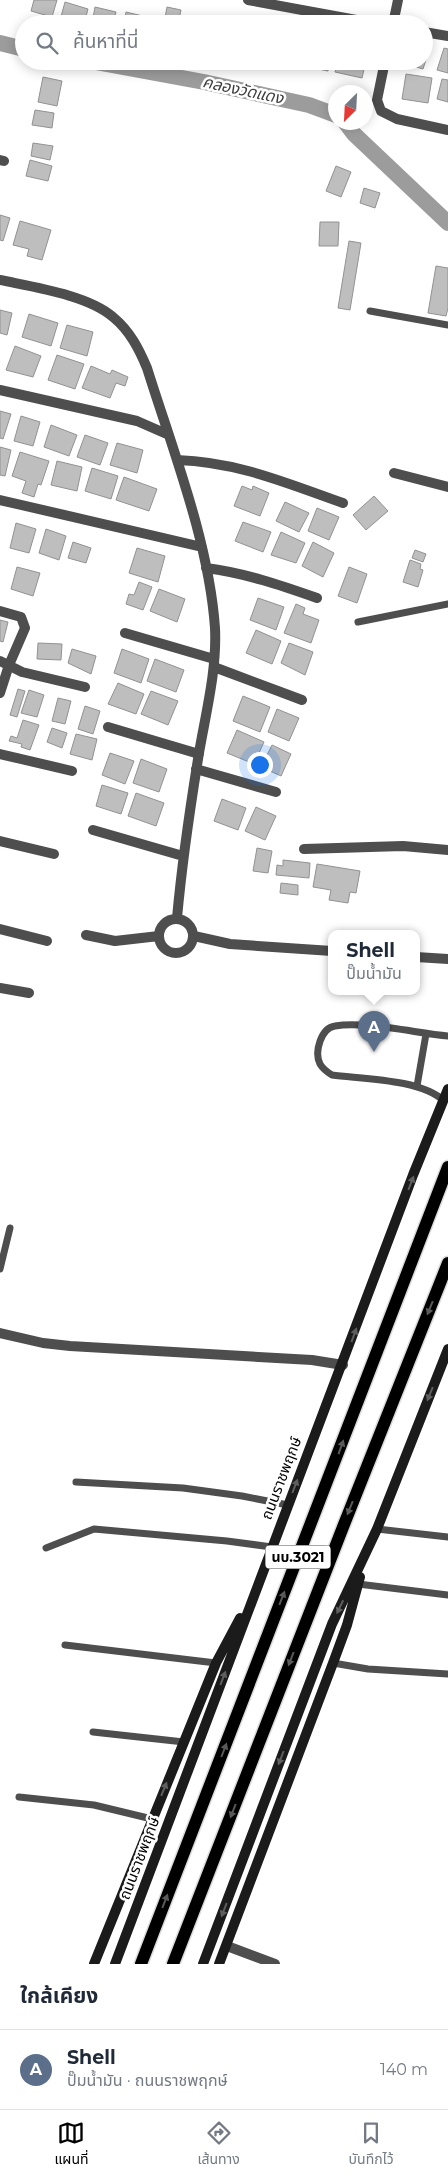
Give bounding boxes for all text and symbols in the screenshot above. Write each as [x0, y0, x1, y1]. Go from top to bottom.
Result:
search box [15, 15, 433, 70]
icon: search [33, 29, 61, 57]
text: ค้นหาที่นี่ [73, 30, 138, 53]
water label: คลองวัดแดง [201, 72, 286, 108]
north arrow [328, 85, 373, 130]
your location [247, 752, 273, 778]
popup [328, 930, 420, 995]
text: Shell [346, 939, 395, 962]
text: ปั๊มน้ำมัน [346, 964, 402, 983]
pin: A [358, 1011, 390, 1052]
one-way arrow [408, 1175, 415, 1190]
one-way arrow [426, 1301, 434, 1316]
one-way arrow [350, 1327, 358, 1342]
one-way arrow [426, 1387, 434, 1402]
street label: ถนนราชพฤกษ์ [257, 1434, 306, 1522]
one-way arrow [338, 1439, 345, 1454]
one-way arrow [292, 1479, 300, 1494]
one-way arrow [346, 1501, 354, 1516]
road number: นบ.3021 [266, 1545, 330, 1568]
one-way arrow [279, 1591, 287, 1605]
one-way arrow [336, 1600, 344, 1614]
one-way arrow [287, 1652, 295, 1667]
one-way arrow [220, 1671, 228, 1685]
one-way arrow [220, 1742, 228, 1757]
one-way arrow [277, 1751, 284, 1766]
one-way arrow [161, 1782, 169, 1796]
one-way arrow [228, 1804, 236, 1818]
street label: ถนนราชพฤกษ์ [115, 1814, 164, 1902]
one-way arrow [162, 1894, 170, 1909]
one-way arrow [220, 1903, 228, 1918]
text: ใกล้เคียง [20, 1983, 98, 2008]
text: Shell [67, 2046, 116, 2069]
text: A [30, 2060, 42, 2079]
text: 140 m [380, 2060, 428, 2079]
text: ปั๊มน้ำมัน · ถนนราชพฤกษ์ [67, 2071, 228, 2090]
tab: แผนที่ [54, 2119, 89, 2170]
tab: เส้นทาง [197, 2119, 240, 2170]
tab: บันทึกไว้ [349, 2119, 394, 2170]

